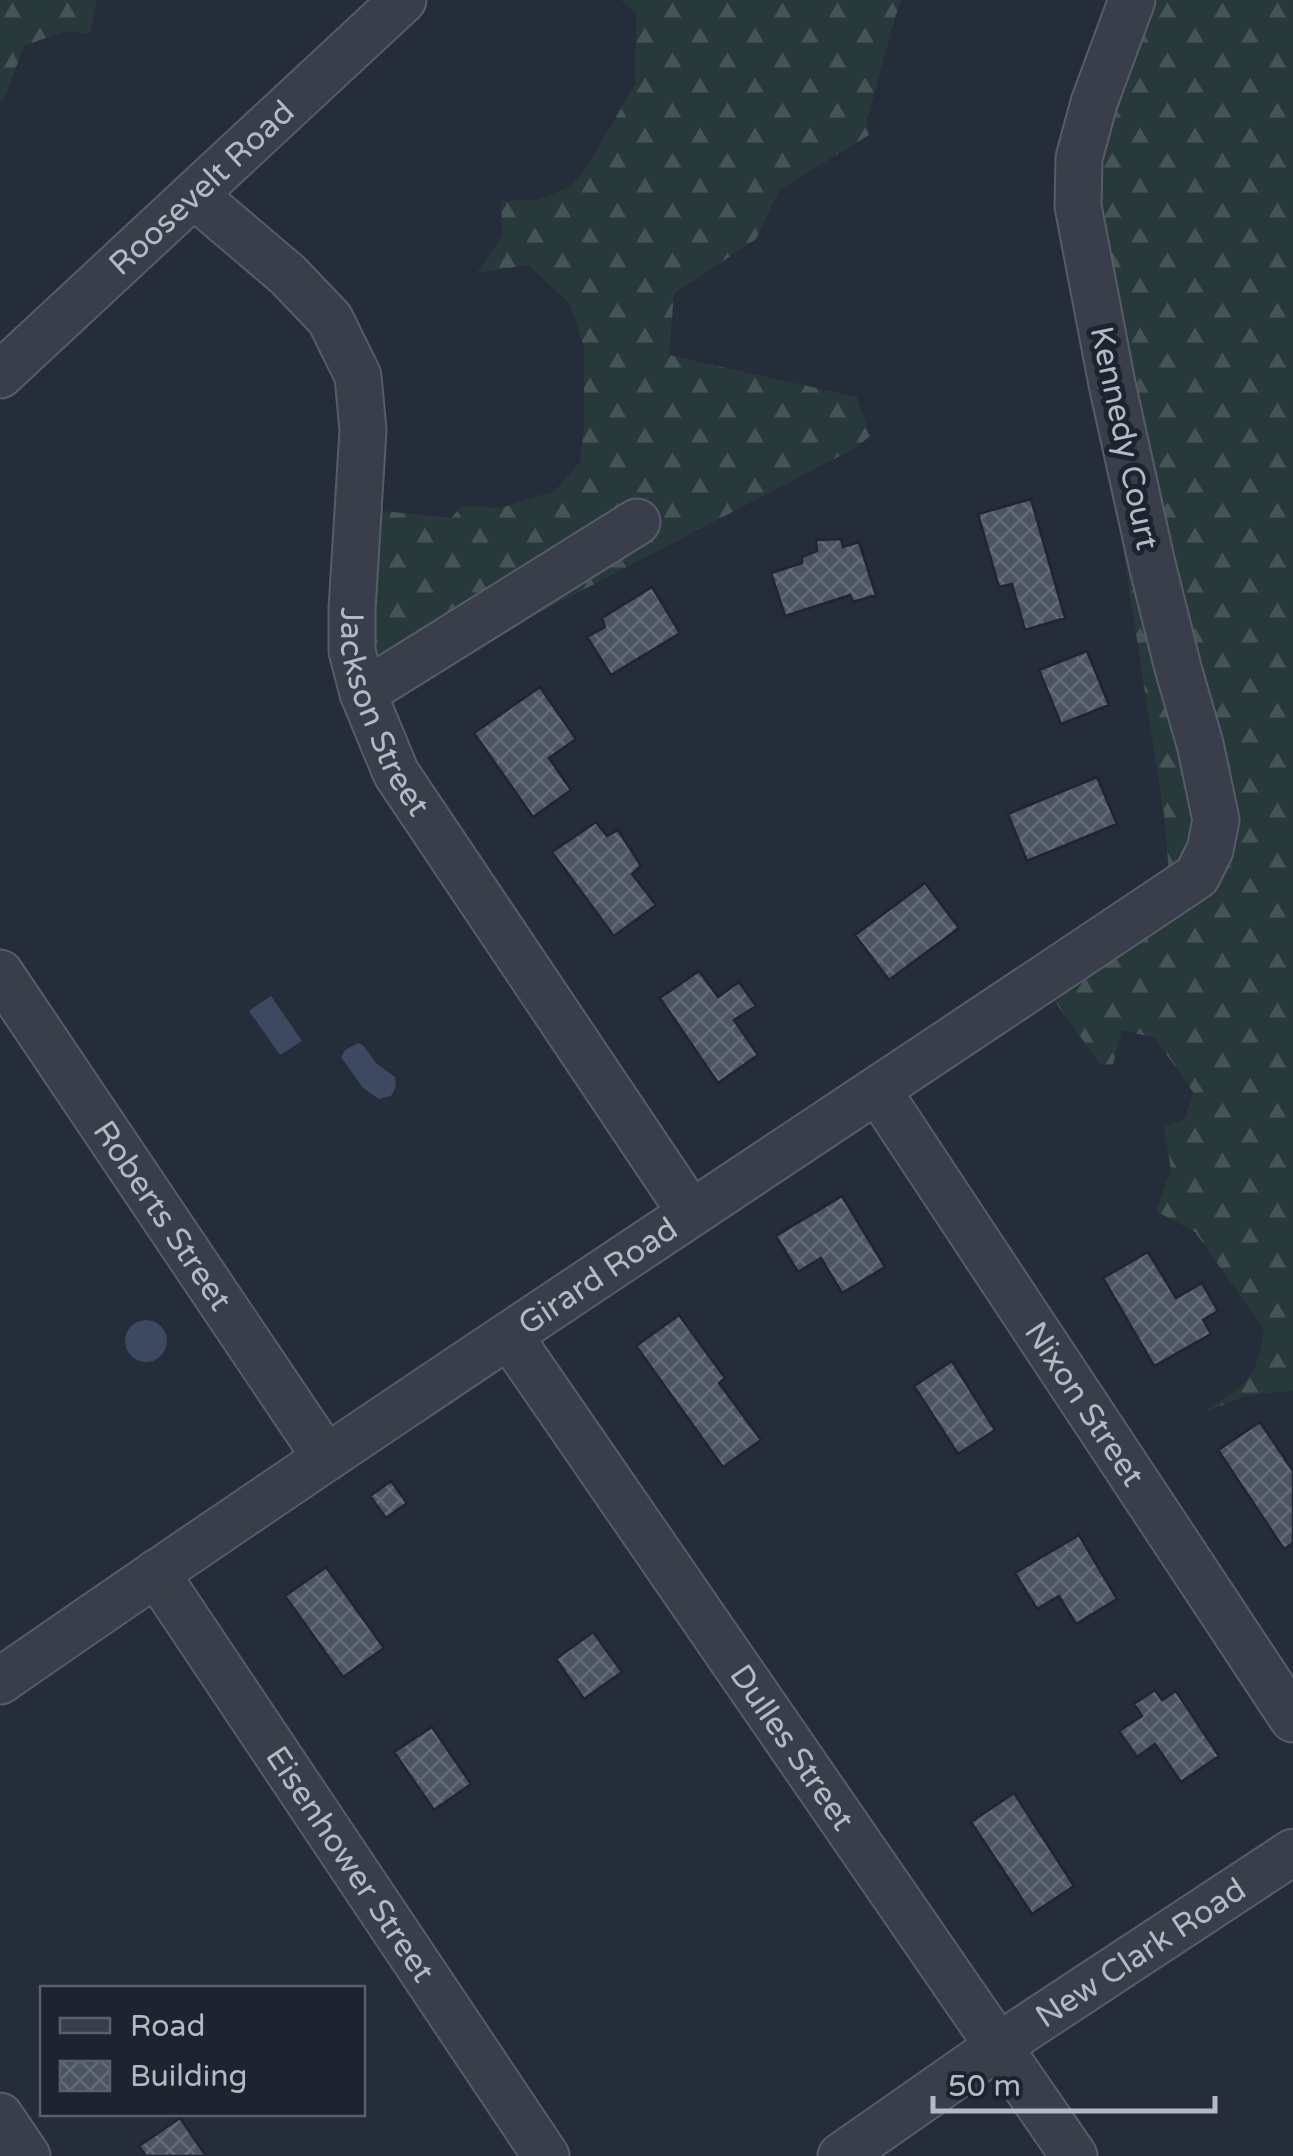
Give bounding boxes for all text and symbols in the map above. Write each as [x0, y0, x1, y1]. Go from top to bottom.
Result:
street label: Roosevelt Road [102, 93, 302, 284]
street label: Kennedy Court [1082, 323, 1166, 553]
street label: Jackson Street [332, 607, 437, 824]
street label: Roberts Street [85, 1114, 239, 1318]
street label: Girard Road [511, 1210, 685, 1343]
street label: Nixon Street [1016, 1315, 1152, 1494]
street label: Dulles Street [721, 1658, 862, 1838]
street label: Eisenhower Street [257, 1739, 442, 1990]
street label: New Clark Road [1029, 1871, 1253, 2036]
legend [40, 1986, 365, 2116]
text: Road [130, 2008, 205, 2045]
scale bar [933, 2051, 1216, 2113]
text: Building [130, 2058, 247, 2095]
text: 50 m [948, 2068, 1021, 2105]

